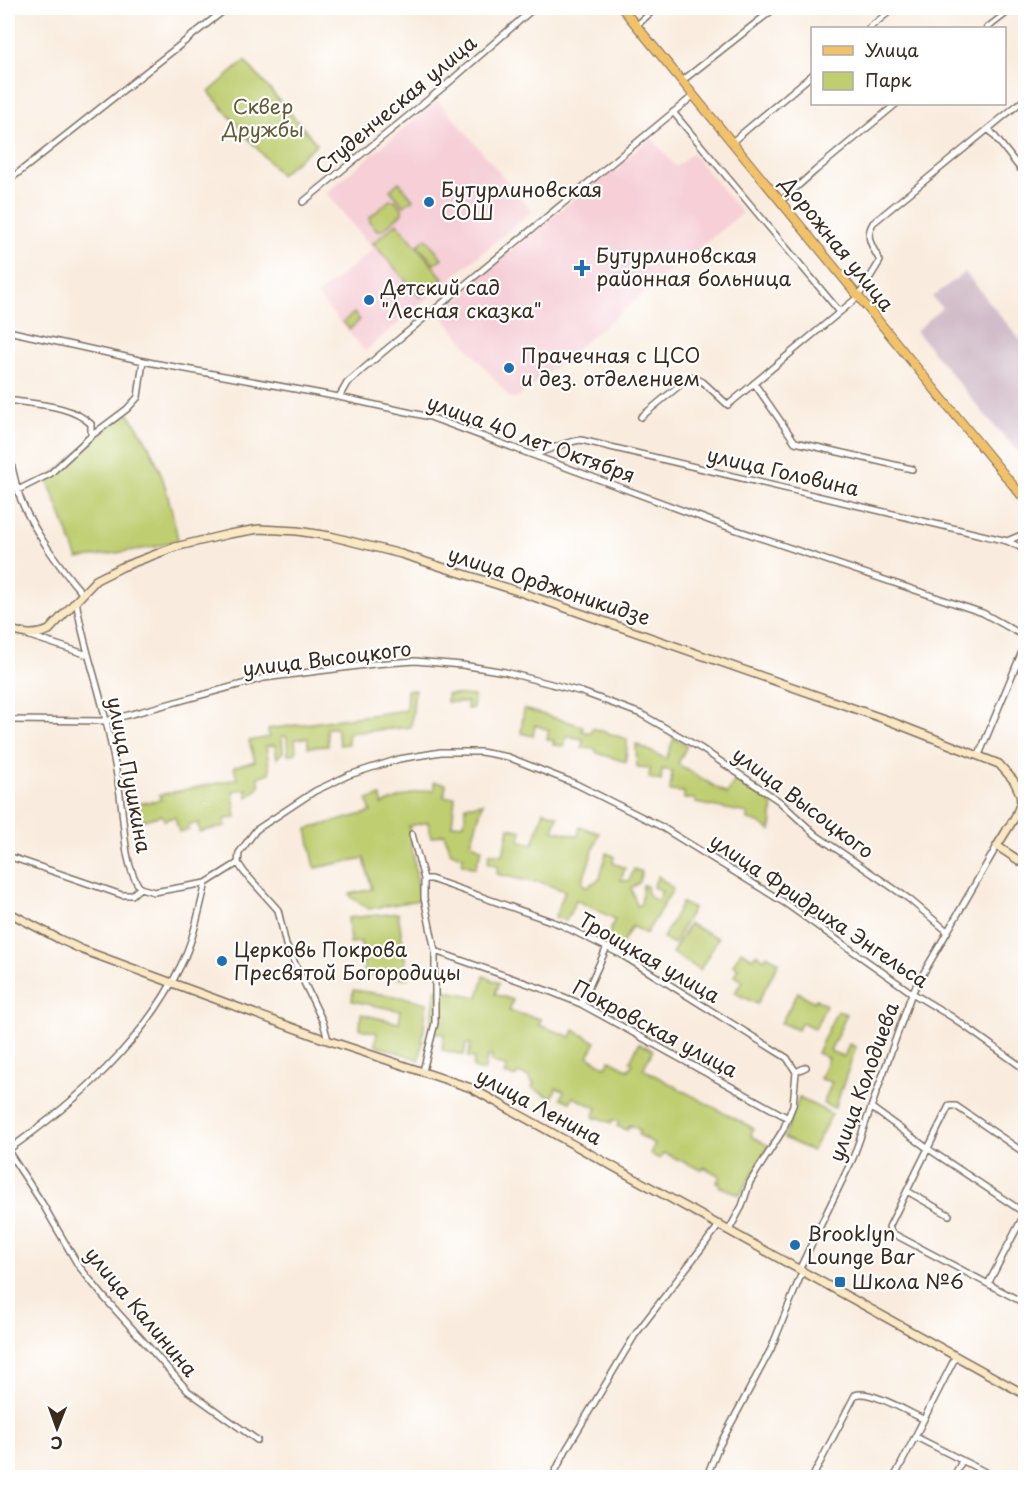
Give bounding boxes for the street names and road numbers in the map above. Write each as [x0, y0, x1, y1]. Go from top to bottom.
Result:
street label: Студенческая улица [308, 27, 483, 181]
street label: Дорожная улица [773, 169, 902, 318]
street label: улица 40 лет Октября [423, 386, 640, 490]
street label: улица Головина [704, 439, 863, 503]
street label: улица Орджоникидзе [444, 538, 654, 632]
street label: улица Высоцкого [241, 633, 413, 683]
street label: улица Пушкина [100, 694, 160, 856]
street label: улица Высоцкого [727, 739, 881, 865]
street label: улица Фридриха Энгельса [704, 826, 935, 995]
street label: Троицкая улица [573, 904, 726, 1010]
street label: Покровская улица [567, 972, 744, 1085]
street label: улица Колодиева [820, 997, 906, 1166]
street label: улица Ленина [471, 1060, 608, 1152]
street label: улица Калинина [78, 1240, 205, 1383]

